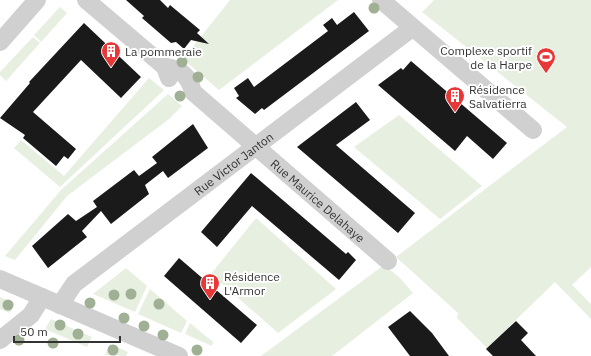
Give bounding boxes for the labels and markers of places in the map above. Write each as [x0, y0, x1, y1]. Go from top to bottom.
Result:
building icon: La pommeraie [100, 40, 122, 68]
place label: Complexe sportif de la Harpe [440, 43, 532, 72]
place label: La pommeraie [125, 44, 202, 59]
sports icon: Complexe sportif de la Harpe [535, 46, 557, 74]
place label: Résidence Salvatierra [469, 82, 527, 111]
building icon: Résidence Salvatierra [444, 85, 466, 113]
place label: Résidence L'Armor [224, 269, 280, 298]
building icon: Résidence L'Armor [199, 272, 221, 300]

